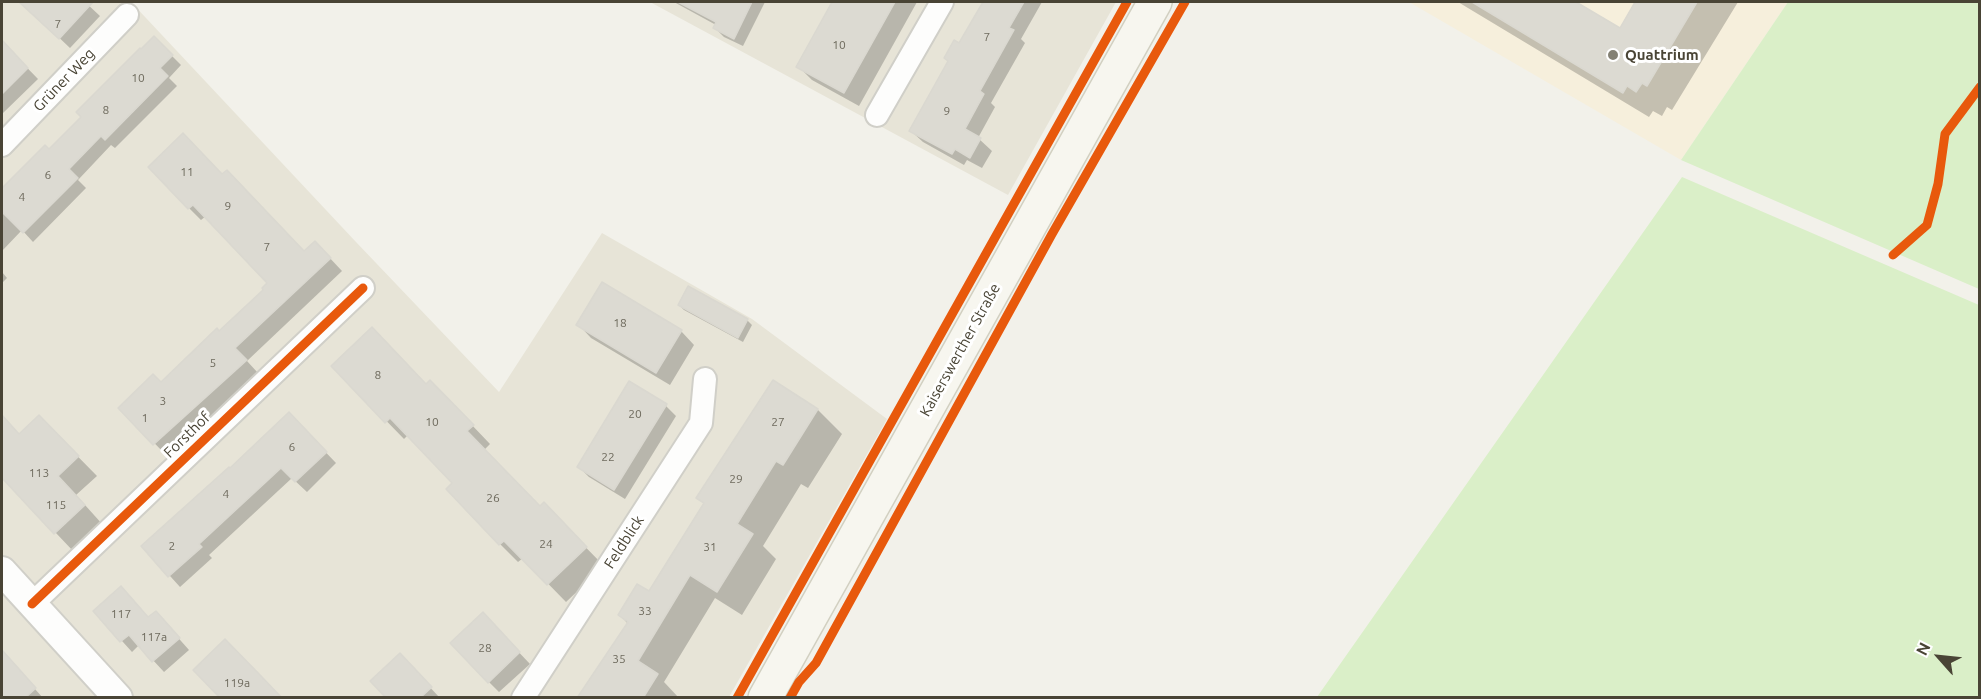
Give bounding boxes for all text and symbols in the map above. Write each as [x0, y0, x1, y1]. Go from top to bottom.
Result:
house number: 7 [55, 17, 61, 31]
house number: 7 [984, 30, 990, 44]
house number: 10 [832, 38, 846, 52]
street label: Grüner Weg [29, 45, 99, 115]
place label: Quattrium [1625, 46, 1699, 64]
marker: Quattrium [1606, 48, 1620, 62]
house number: 10 [131, 71, 145, 85]
house number: 8 [103, 103, 109, 117]
house number: 9 [944, 104, 950, 118]
house number: 11 [180, 165, 194, 179]
house number: 6 [45, 168, 51, 182]
house number: 4 [19, 190, 25, 204]
house number: 9 [225, 199, 231, 213]
house number: 7 [264, 240, 270, 254]
street label: Kaiserswerther Straße [916, 280, 1004, 420]
house number: 18 [613, 316, 627, 330]
house number: 5 [210, 356, 216, 370]
house number: 8 [375, 368, 381, 382]
house number: 3 [160, 394, 166, 408]
house number: 20 [628, 407, 642, 421]
street label: Forsthof [160, 408, 214, 462]
house number: 1 [142, 411, 148, 425]
house number: 10 [425, 415, 439, 429]
house number: 27 [771, 415, 785, 429]
house number: 6 [289, 440, 295, 454]
house number: 22 [601, 450, 615, 464]
house number: 113 [29, 466, 49, 480]
house number: 29 [729, 472, 743, 486]
house number: 4 [223, 487, 229, 501]
house number: 26 [486, 491, 500, 505]
house number: 115 [46, 498, 66, 512]
street label: Feldblick [600, 512, 648, 572]
house number: 24 [539, 537, 553, 551]
house number: 2 [169, 539, 175, 553]
house number: 31 [703, 540, 717, 554]
house number: 33 [638, 604, 652, 618]
house number: 117 [111, 607, 131, 621]
north arrow [1909, 627, 1969, 687]
house number: 117a [141, 630, 167, 644]
text: N [1912, 639, 1934, 658]
house number: 28 [478, 641, 492, 655]
house number: 35 [612, 652, 626, 666]
house number: 119a [224, 676, 250, 690]

